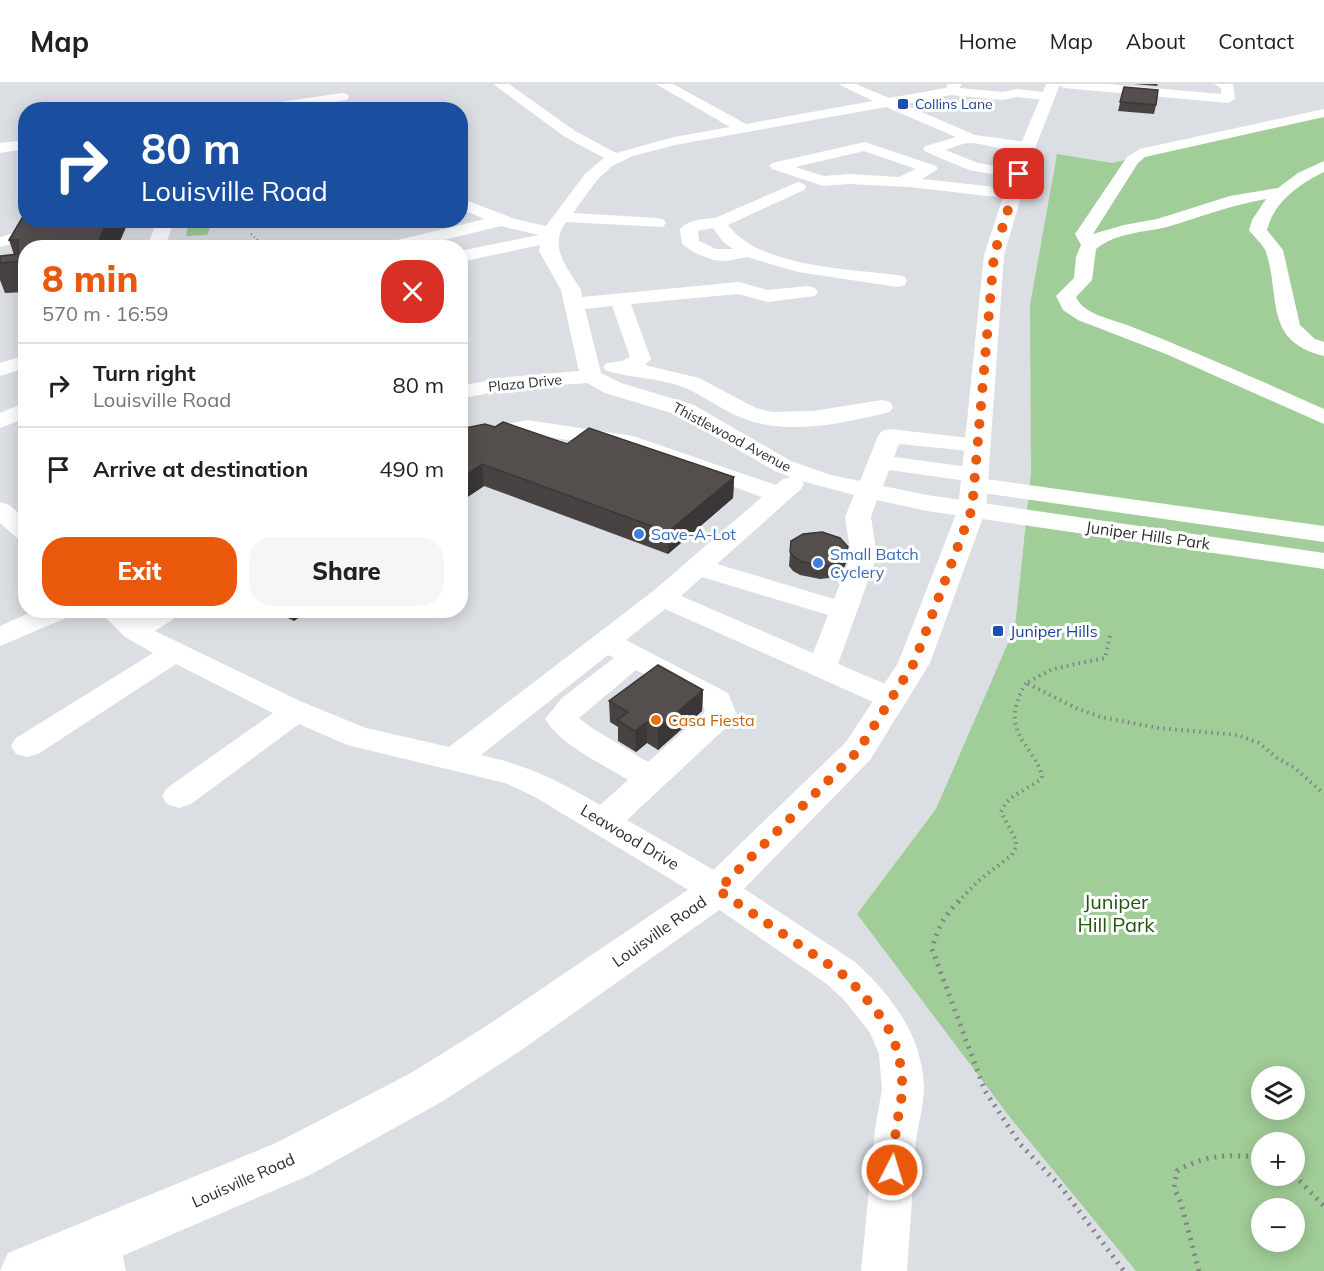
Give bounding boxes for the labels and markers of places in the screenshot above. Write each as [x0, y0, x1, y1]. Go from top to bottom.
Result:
place label: Collins Lane [915, 95, 993, 113]
marker: Collins Lane [896, 97, 910, 111]
pin [993, 148, 1044, 199]
place label: Save-A-Lot [651, 524, 736, 544]
marker: Save-A-Lot [632, 527, 646, 541]
place label: Small Batch Cyclery [830, 544, 919, 582]
marker: Small Batch Cyclery [811, 556, 825, 570]
place label: Juniper Hills [1010, 621, 1098, 641]
marker: Juniper Hills [991, 624, 1005, 638]
place label: Casa Fiesta [668, 710, 755, 730]
marker: Casa Fiesta [649, 713, 663, 727]

